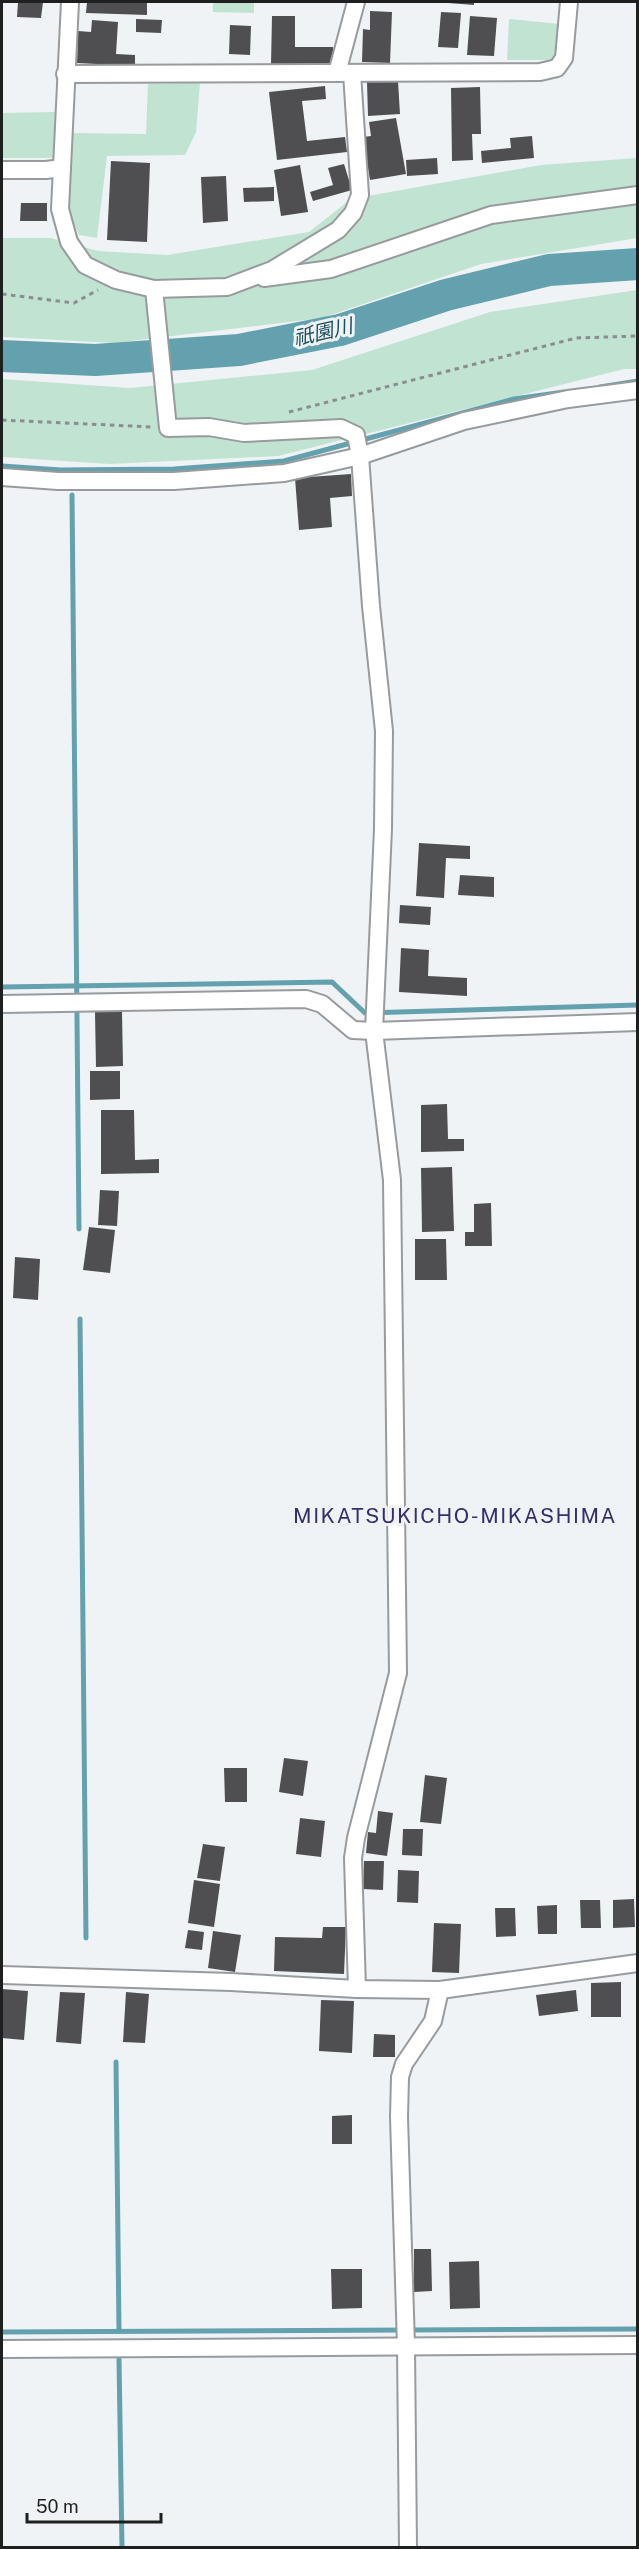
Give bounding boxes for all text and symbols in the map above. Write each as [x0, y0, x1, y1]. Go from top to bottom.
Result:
water label: 祇園川 [291, 313, 357, 350]
district label: MIKATSUKICHO-MIKASHIMA [293, 1503, 617, 1528]
scale bar [27, 2486, 160, 2524]
text: 50 m [36, 2496, 79, 2517]

